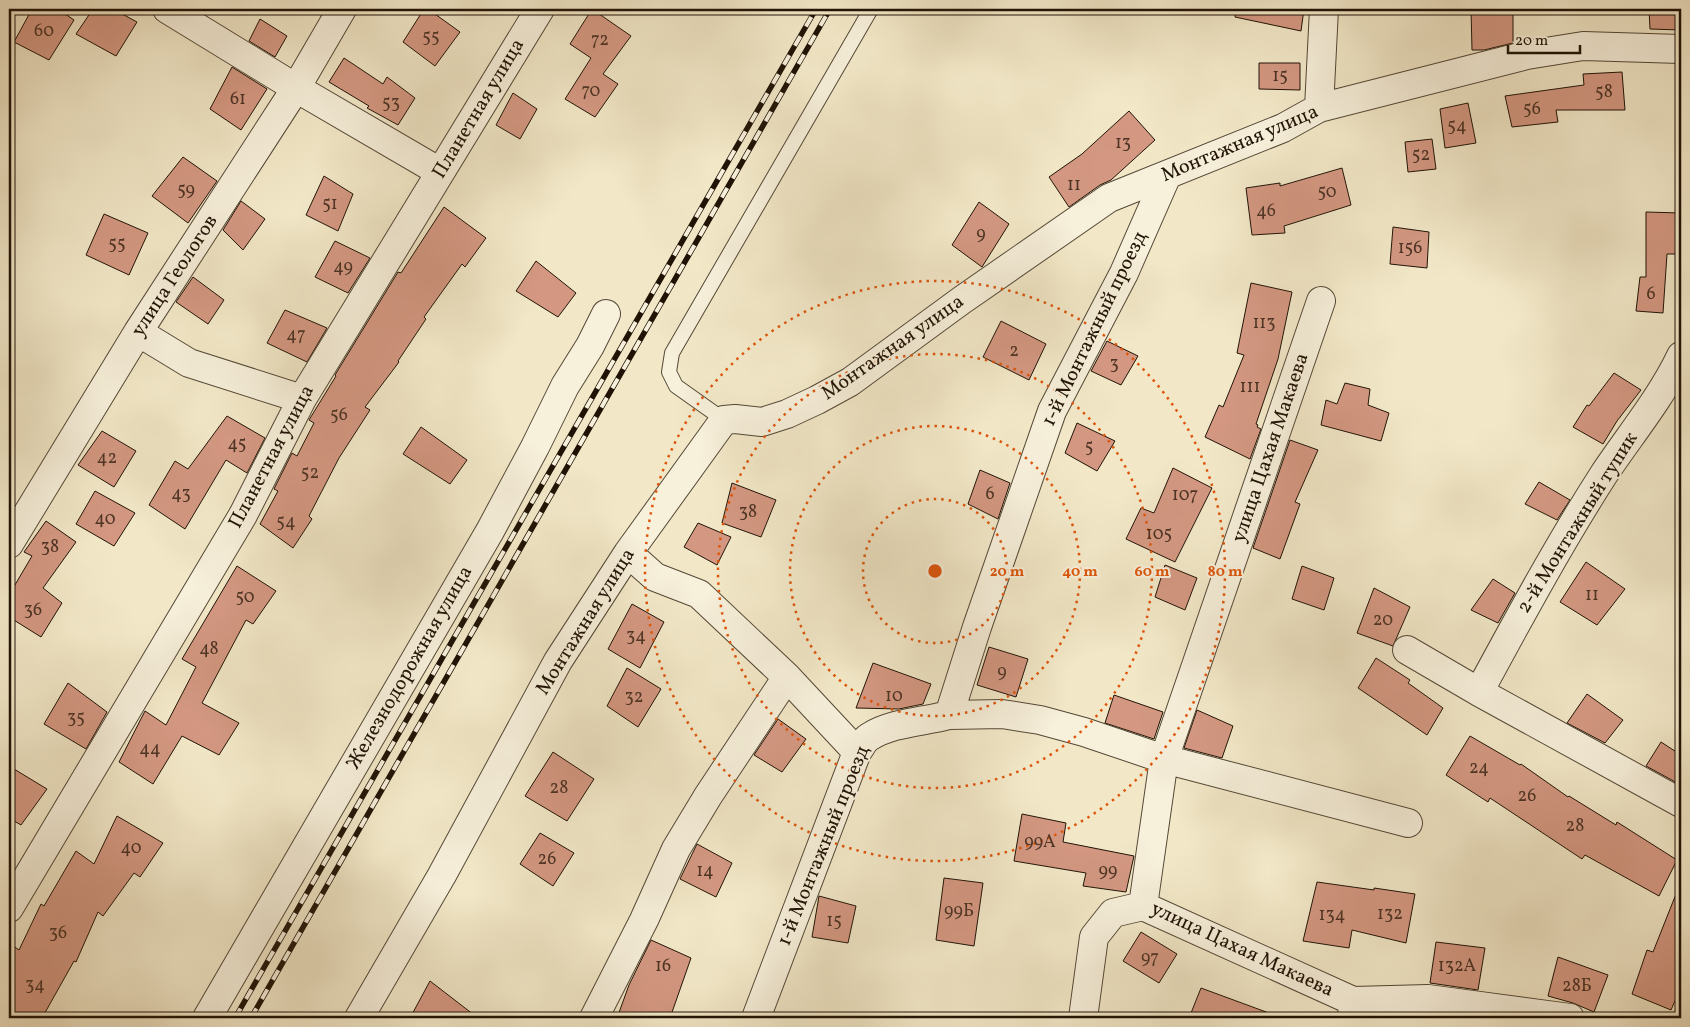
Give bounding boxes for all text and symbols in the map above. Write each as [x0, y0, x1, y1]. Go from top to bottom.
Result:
house number: 60 [34, 19, 54, 44]
scale bar [1508, 22, 1580, 54]
house number: 55 [422, 25, 440, 50]
house number: 72 [591, 28, 609, 53]
text: 20 m [1515, 31, 1548, 52]
street label: Планетная улица [426, 34, 532, 184]
house number: 15 [1272, 64, 1288, 89]
house number: 70 [582, 79, 601, 104]
house number: 58 [1595, 80, 1613, 105]
house number: 61 [230, 87, 246, 112]
house number: 53 [382, 91, 400, 116]
house number: 56 [1523, 97, 1541, 122]
street label: Монтажная улица [1157, 98, 1323, 190]
house number: 54 [1447, 114, 1467, 139]
house number: 13 [1115, 131, 1131, 156]
house number: 52 [1412, 143, 1430, 168]
house number: 11 [1067, 173, 1081, 198]
house number: 59 [177, 178, 195, 203]
house number: 50 [1317, 180, 1337, 205]
house number: 51 [322, 192, 338, 217]
house number: 46 [1256, 199, 1276, 224]
street label: улица Геологов [125, 209, 225, 343]
house number: 9 [976, 222, 986, 247]
street label: 1-й Монтажный проезд [1036, 227, 1154, 431]
house number: 55 [108, 232, 126, 257]
house number: 156 [1398, 236, 1422, 261]
house number: 49 [333, 255, 353, 280]
house number: 6 [1646, 282, 1656, 307]
street label: Монтажная улица [816, 288, 970, 408]
house number: 113 [1252, 311, 1276, 336]
house number: 47 [286, 323, 306, 348]
house number: 2 [1009, 339, 1019, 364]
street label: улица Цахая Макаева [1225, 349, 1317, 547]
house number: 3 [1109, 352, 1119, 377]
house number: 111 [1240, 375, 1260, 400]
street label: Планетная улица [222, 380, 322, 534]
house number: 56 [330, 403, 348, 428]
street label: 2-й Монтажный тупик [1511, 427, 1645, 619]
house number: 45 [228, 432, 246, 457]
house number: 5 [1085, 435, 1093, 460]
house number: 42 [97, 446, 117, 471]
house number: 52 [301, 461, 319, 486]
house number: 43 [171, 482, 191, 507]
house number: 6 [985, 482, 995, 507]
house number: 107 [1172, 483, 1198, 508]
house number: 38 [739, 500, 757, 525]
house number: 40 [94, 507, 116, 532]
house number: 54 [276, 510, 296, 535]
house number: 105 [1146, 522, 1172, 547]
house number: 38 [41, 535, 59, 560]
street label: Монтажная улица [530, 543, 642, 701]
street label: Железнодорожная улица [340, 561, 480, 775]
centre of rings [926, 562, 944, 580]
text: 20 m [990, 562, 1025, 583]
text: 40 m [1062, 562, 1098, 583]
text: 60 m [1135, 562, 1170, 583]
text: 80 m [1208, 562, 1243, 583]
house number: 11 [1585, 583, 1599, 608]
house number: 50 [235, 585, 255, 610]
house number: 36 [24, 598, 42, 623]
house number: 20 [1373, 608, 1393, 633]
house number: 34 [626, 624, 646, 649]
house number: 48 [199, 637, 219, 662]
house number: 9 [997, 660, 1007, 685]
house number: 10 [885, 684, 903, 709]
house number: 32 [625, 685, 643, 710]
house number: 35 [67, 706, 85, 731]
house number: 44 [139, 737, 161, 762]
street label: 1-й Монтажный проезд [771, 742, 877, 950]
house number: 24 [1469, 756, 1489, 781]
house number: 28 [550, 776, 568, 801]
house number: 26 [1518, 784, 1536, 809]
house number: 28 [1566, 814, 1584, 839]
house number: 99А [1024, 830, 1056, 855]
house number: 40 [120, 836, 142, 861]
house number: 26 [538, 847, 556, 872]
house number: 14 [696, 859, 714, 884]
house number: 99 [1099, 859, 1117, 884]
street label: улица Цахая Макаева [1146, 895, 1338, 1005]
house number: 99Б [944, 899, 974, 924]
house number: 132 [1377, 902, 1403, 927]
house number: 134 [1319, 903, 1345, 928]
house number: 15 [826, 909, 842, 934]
house number: 36 [49, 921, 67, 946]
house number: 97 [1141, 946, 1159, 971]
house number: 16 [655, 954, 671, 979]
house number: 132А [1438, 954, 1477, 979]
house number: 34 [25, 973, 45, 998]
house number: 28Б [1562, 974, 1592, 999]

